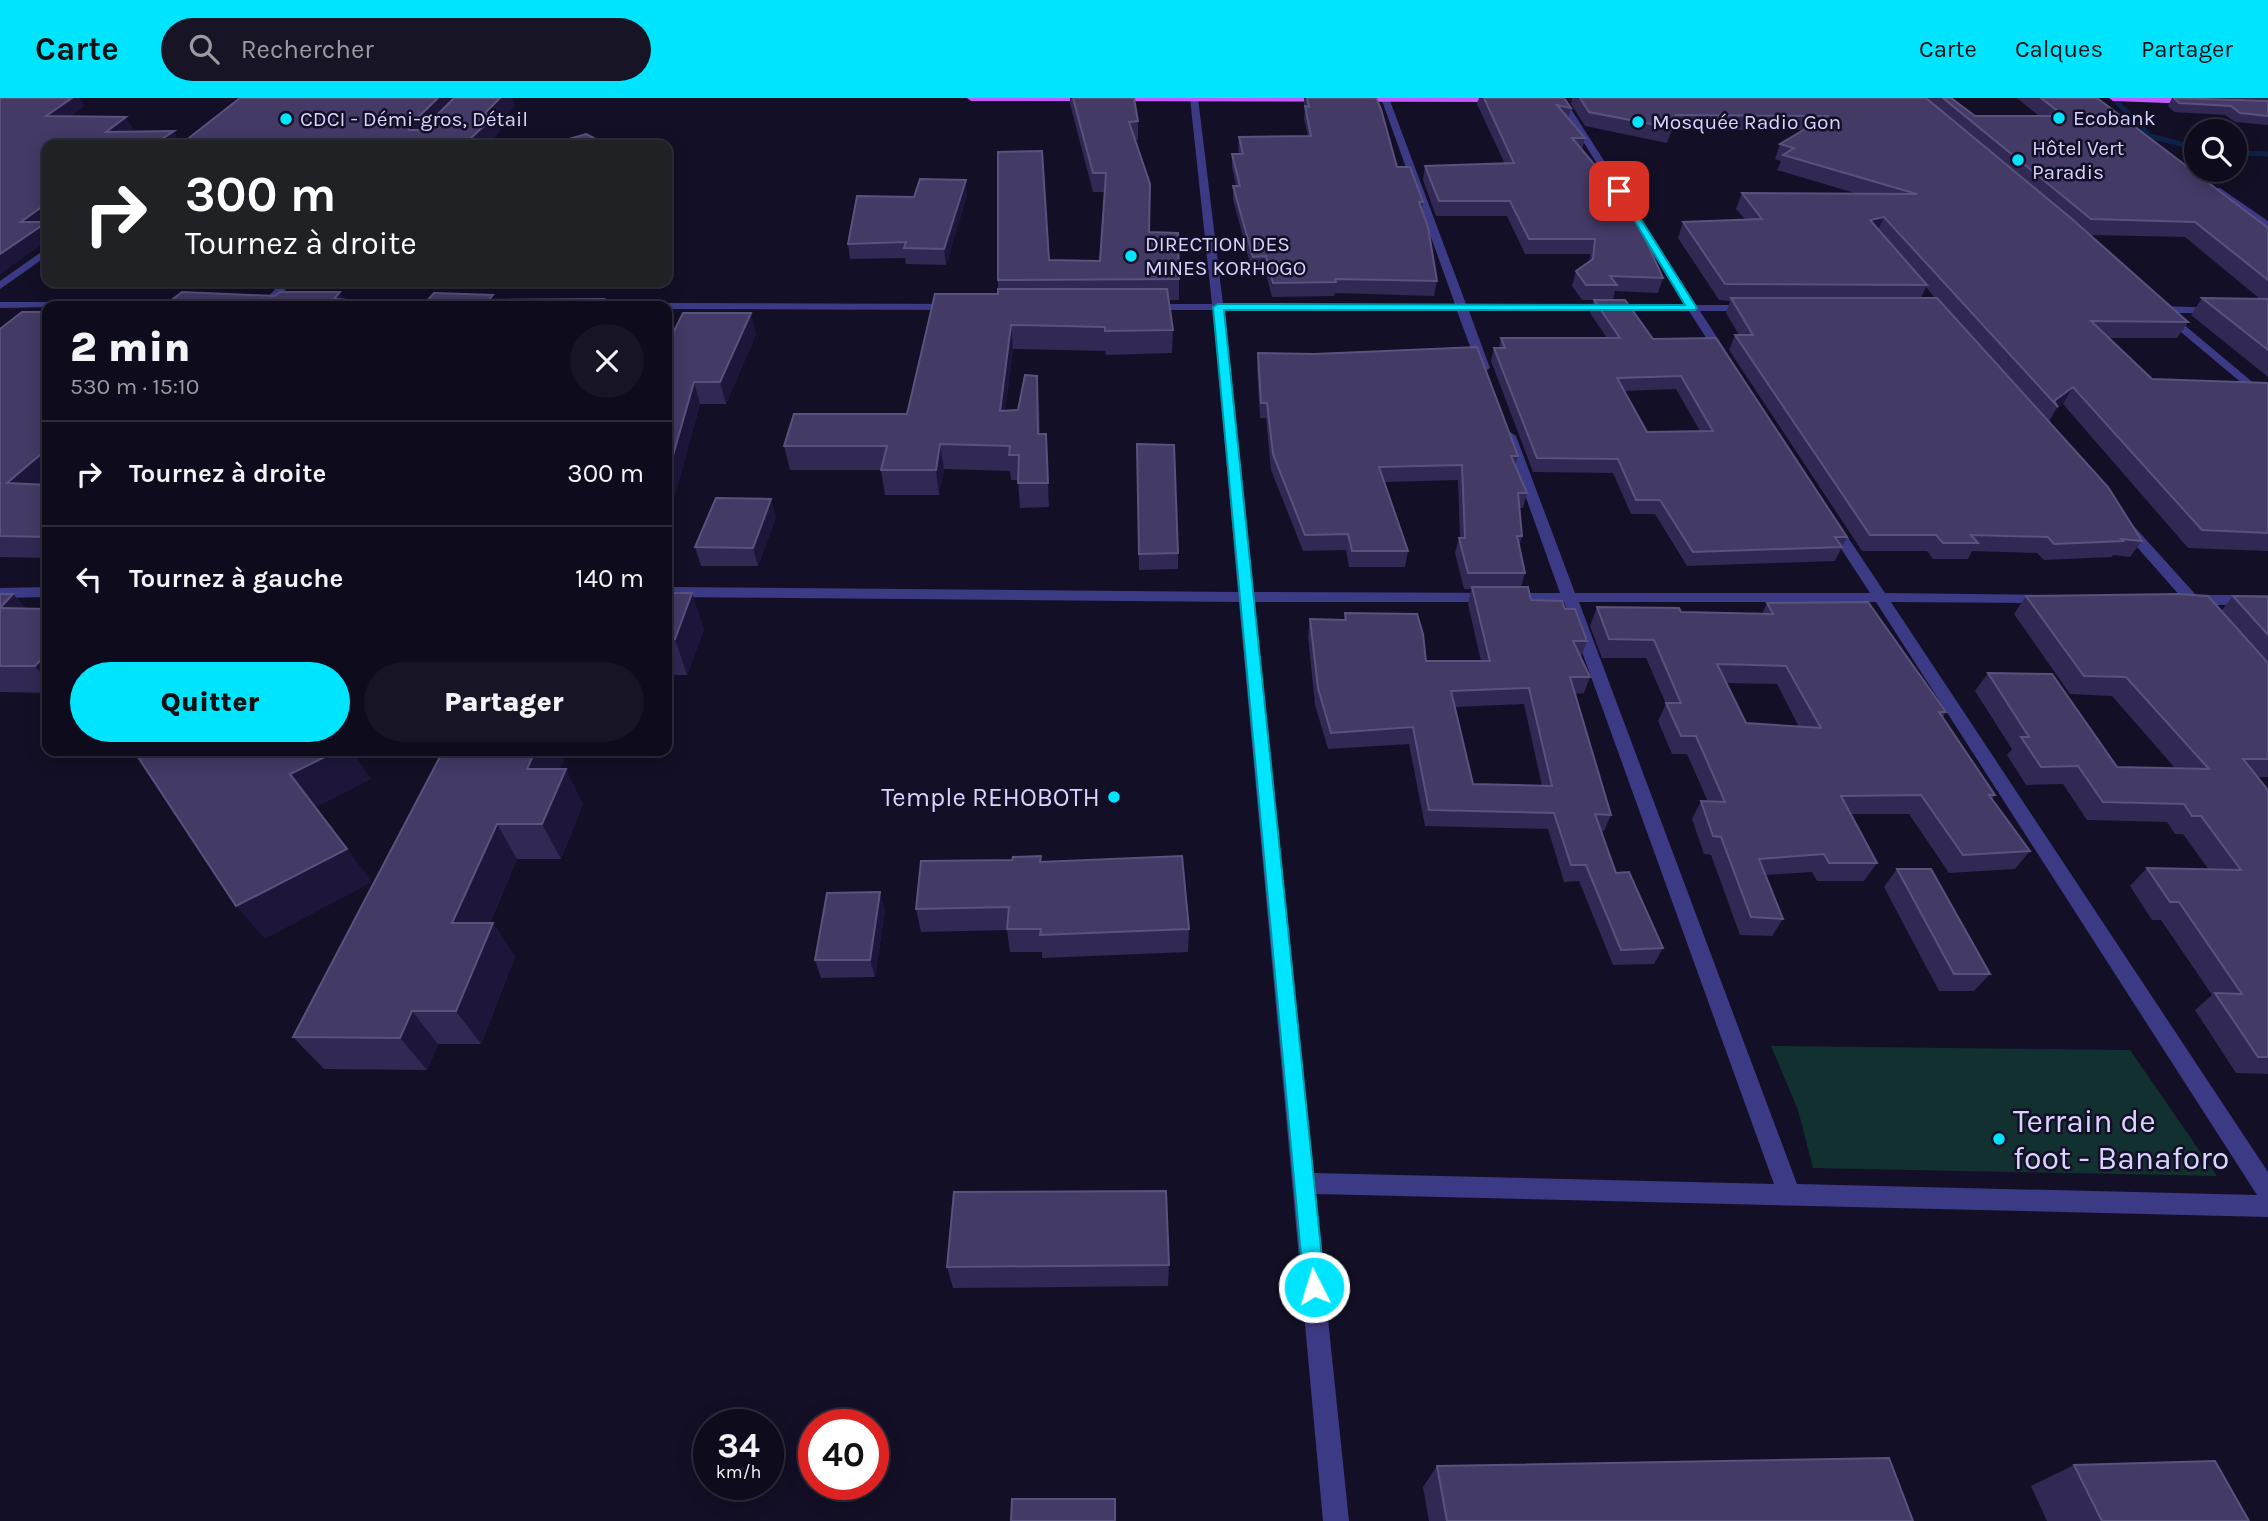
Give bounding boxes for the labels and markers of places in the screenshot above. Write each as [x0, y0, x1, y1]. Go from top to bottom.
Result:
place label: Ecobank [2073, 106, 2156, 130]
place label: CDCI - Démi-gros, Détail [300, 107, 528, 131]
place label: Mosquée Radio Gon [1652, 110, 1841, 134]
marker: Ecobank [2051, 110, 2067, 126]
marker: CDCI - Démi-gros, Détail [278, 111, 294, 127]
marker: Mosquée Radio Gon [1630, 114, 1646, 130]
place label: Hôtel Vert Paradis [2032, 136, 2125, 184]
marker: Hôtel Vert Paradis [2010, 152, 2026, 168]
pin [1589, 161, 1649, 221]
place label: DIRECTION DES MINES KORHOGO [1145, 232, 1306, 280]
marker: DIRECTION DES MINES KORHOGO [1123, 248, 1139, 264]
place label: Temple REHOBOTH [881, 782, 1100, 813]
marker: Temple REHOBOTH [1106, 789, 1122, 805]
place label: Terrain de foot - Banaforo [2013, 1103, 2229, 1177]
marker: Terrain de foot - Banaforo [1991, 1131, 2007, 1147]

